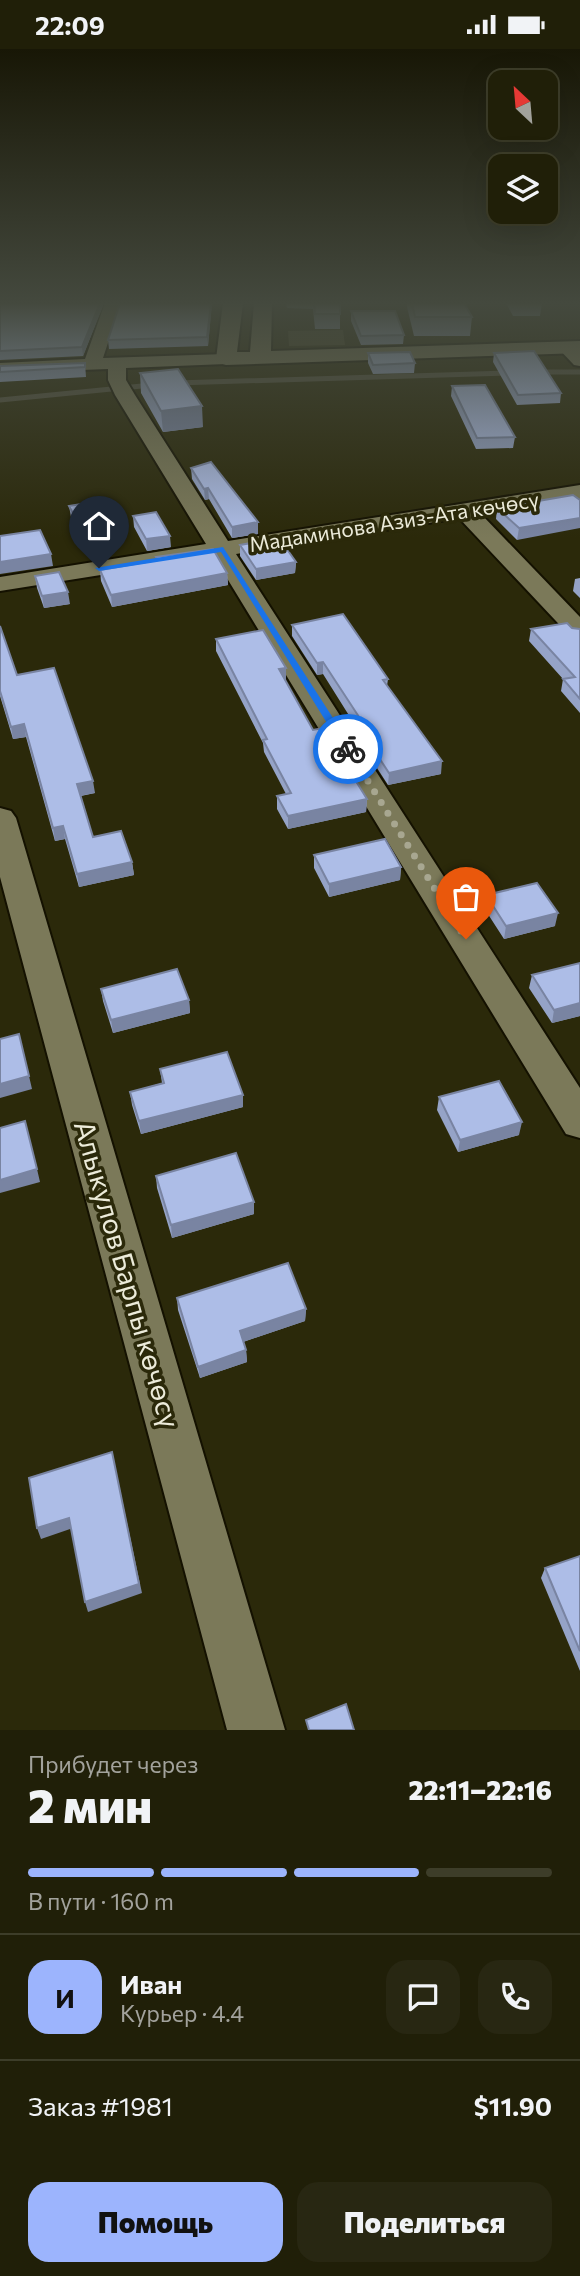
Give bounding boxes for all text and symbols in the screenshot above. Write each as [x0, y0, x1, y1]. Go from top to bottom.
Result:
text: 22:09 [35, 9, 105, 40]
north arrow [488, 70, 558, 140]
map controls [488, 70, 558, 224]
button: layers [488, 154, 558, 224]
street label: Мадаминова Азиз-Ата көчөсү [247, 486, 541, 556]
pin [69, 496, 129, 568]
icon: home [80, 507, 118, 545]
courier [313, 714, 383, 784]
icon: bike [329, 730, 367, 768]
pin [436, 867, 496, 939]
icon: bag [447, 878, 485, 916]
street label: Алыкулов Барпы көчөсү [68, 1116, 188, 1432]
text: Прибудет через [28, 1750, 198, 1778]
text: 22:11–22:16 [409, 1774, 552, 1805]
text: 2 мин [28, 1776, 152, 1832]
text: В пути · 160 m [28, 1887, 174, 1915]
button: chat [386, 1960, 460, 2034]
button: phone [478, 1960, 552, 2034]
text: Иван [120, 1968, 182, 1999]
text: И [55, 1982, 75, 2013]
text: Курьер · 4.4 [120, 1999, 244, 2027]
text: Заказ #1981 [28, 2090, 173, 2121]
text: $11.90 [474, 2090, 552, 2121]
button: Помощь [28, 2182, 283, 2262]
button: Поделиться [297, 2182, 552, 2262]

